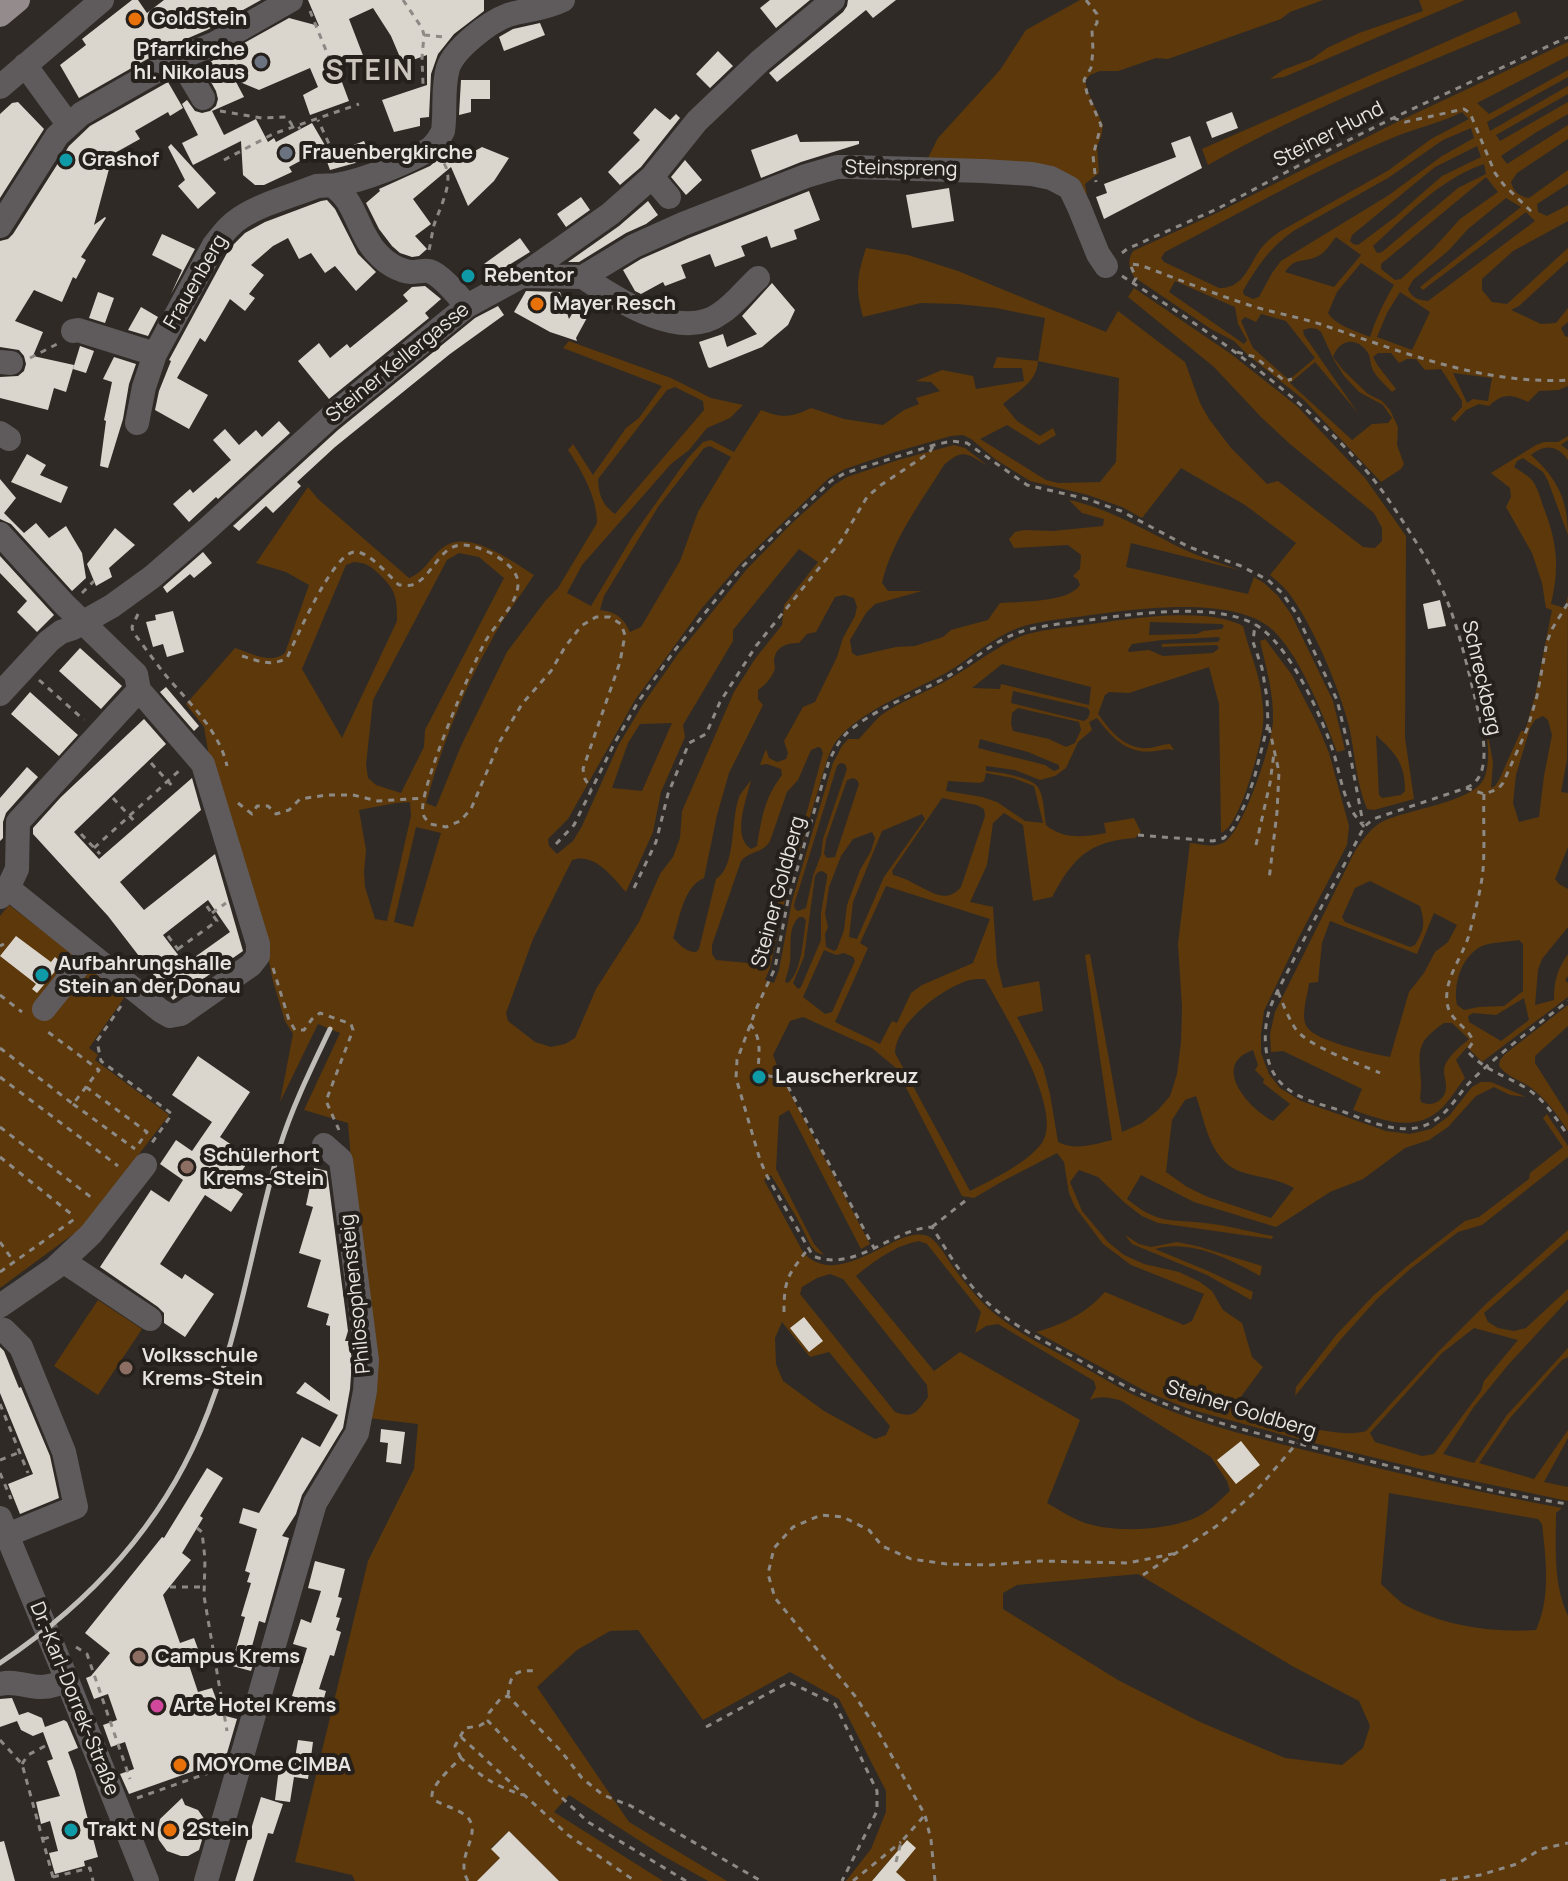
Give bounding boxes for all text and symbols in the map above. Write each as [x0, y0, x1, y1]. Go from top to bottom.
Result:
place label: GoldStein [151, 7, 247, 31]
marker: GoldStein [126, 10, 144, 28]
place label: Pfarrkirche hl. Nikolaus [133, 38, 245, 85]
marker: Pfarrkirche hl. Nikolaus [252, 53, 270, 71]
district label: STEIN [325, 55, 415, 89]
street label: Steiner Hund [1270, 97, 1388, 173]
place label: Frauenbergkirche [302, 141, 473, 165]
marker: Frauenbergkirche [277, 144, 295, 162]
place label: Grashof [82, 148, 159, 172]
marker: Grashof [57, 151, 75, 169]
street label: Steinspreng [844, 156, 958, 182]
street label: Frauenberg [159, 230, 233, 334]
place label: Rebentor [484, 264, 574, 288]
marker: Rebentor [459, 267, 477, 285]
place label: Mayer Resch [553, 292, 676, 316]
marker: Mayer Resch [528, 295, 546, 313]
street label: Steiner Kellergasse [322, 298, 474, 428]
street label: Schreckberg [1456, 618, 1506, 738]
street label: Steiner Goldberg [747, 814, 811, 970]
place label: Aufbahrungshalle Stein an der Donau [58, 952, 241, 999]
marker: Aufbahrungshalle Stein an der Donau [33, 966, 51, 984]
place label: Lauscherkreuz [775, 1065, 918, 1089]
marker: Lauscherkreuz [750, 1068, 768, 1086]
place label: Schülerhort Krems-Stein [203, 1144, 324, 1191]
marker: Schülerhort Krems-Stein [178, 1158, 196, 1176]
street label: Philosophensteig [336, 1213, 376, 1375]
place label: Volksschule Krems-Stein [142, 1344, 263, 1391]
marker: Volksschule Krems-Stein [117, 1359, 135, 1377]
street label: Steiner Goldberg [1163, 1376, 1319, 1444]
street label: Dr.-Karl-Dorrek-Straße [24, 1599, 124, 1799]
place label: Campus Krems [155, 1645, 300, 1669]
marker: Campus Krems [130, 1648, 148, 1666]
place label: Arte Hotel Krems [173, 1694, 336, 1718]
marker: Arte Hotel Krems [148, 1697, 166, 1715]
place label: MOYOme CIMBA [196, 1753, 351, 1777]
marker: MOYOme CIMBA [171, 1756, 189, 1774]
place label: Trakt N [87, 1818, 155, 1842]
place label: 2Stein [186, 1818, 249, 1842]
marker: Trakt N [62, 1821, 80, 1839]
marker: 2Stein [161, 1821, 179, 1839]

